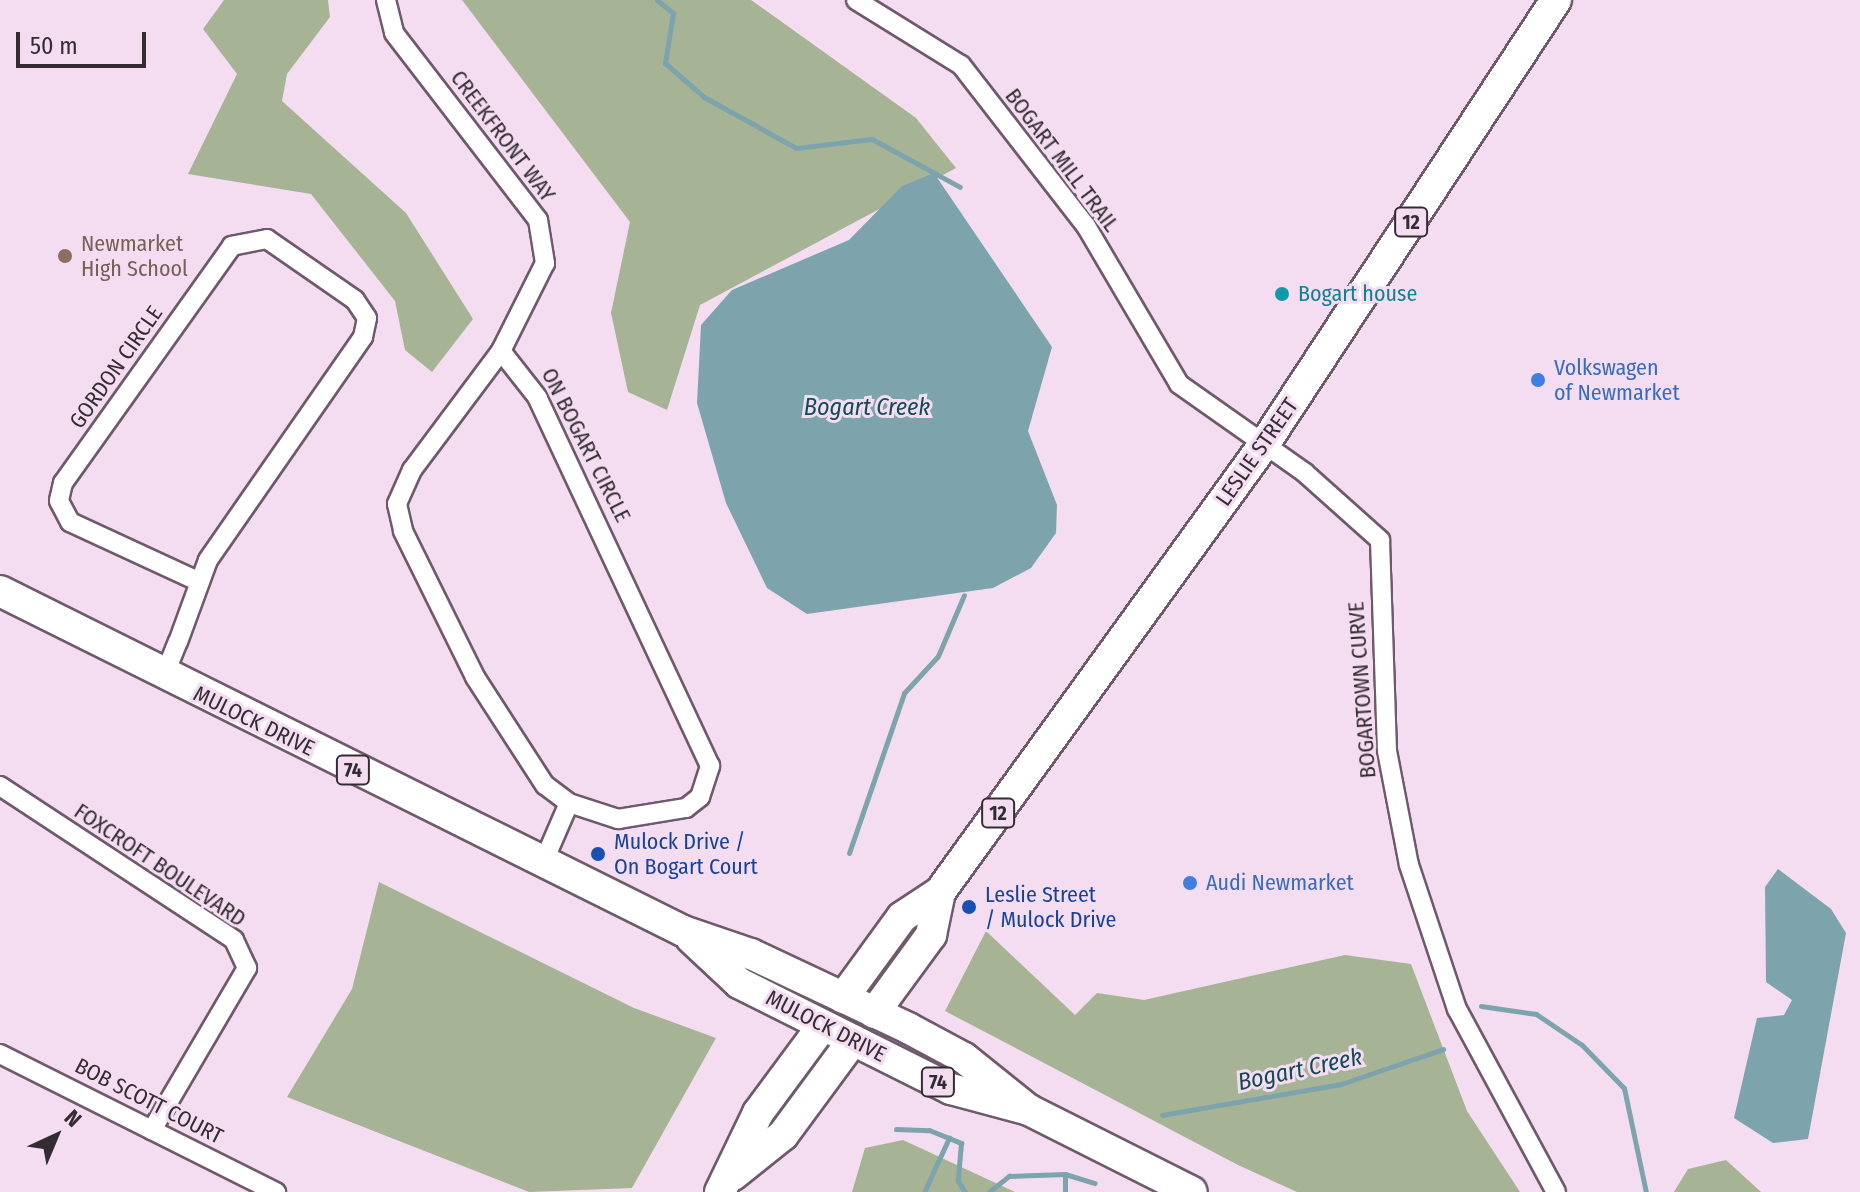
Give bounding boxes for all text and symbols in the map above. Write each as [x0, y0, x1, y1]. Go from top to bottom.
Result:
scale bar [20, 16, 150, 66]
text: 50 m [30, 32, 78, 60]
street label: CREEKFRONT WAY [445, 65, 561, 207]
street label: BOGART MILL TRAIL [1000, 83, 1124, 237]
road number: 12 [1393, 206, 1429, 238]
place label: Newmarket High School [81, 230, 188, 282]
marker: Newmarket High School [56, 247, 74, 265]
place label: Bogart house [1298, 281, 1417, 307]
marker: Bogart house [1273, 285, 1291, 303]
street label: GORDON CIRCLE [64, 301, 168, 433]
place label: Volkswagen of Newmarket [1554, 354, 1680, 406]
street label: ON BOGART CIRCLE [536, 364, 636, 526]
marker: Volkswagen of Newmarket [1529, 371, 1547, 389]
street label: LESLIE STREET [1210, 393, 1304, 511]
water label: Bogart Creek [804, 394, 930, 422]
street label: BOGARTOWN CURVE [1343, 601, 1381, 779]
street label: MULOCK DRIVE [189, 680, 319, 762]
road number: 74 [335, 754, 371, 786]
road number: 12 [980, 797, 1016, 829]
street label: FOXCROFT BOULEVARD [69, 798, 251, 932]
place label: Mulock Drive / On Bogart Court [614, 828, 758, 880]
marker: Mulock Drive / On Bogart Court [589, 845, 607, 863]
place label: Audi Newmarket [1206, 870, 1354, 896]
marker: Audi Newmarket [1181, 874, 1199, 892]
place label: Leslie Street / Mulock Drive [985, 881, 1116, 932]
marker: Leslie Street / Mulock Drive [960, 898, 978, 916]
street label: MULOCK DRIVE [762, 984, 890, 1068]
water label: Bogart Creek [1235, 1043, 1365, 1097]
street label: BOB SCOTT COURT [71, 1052, 227, 1150]
road number: 74 [920, 1066, 956, 1098]
north arrow [16, 1096, 96, 1176]
text: N [59, 1104, 87, 1133]

